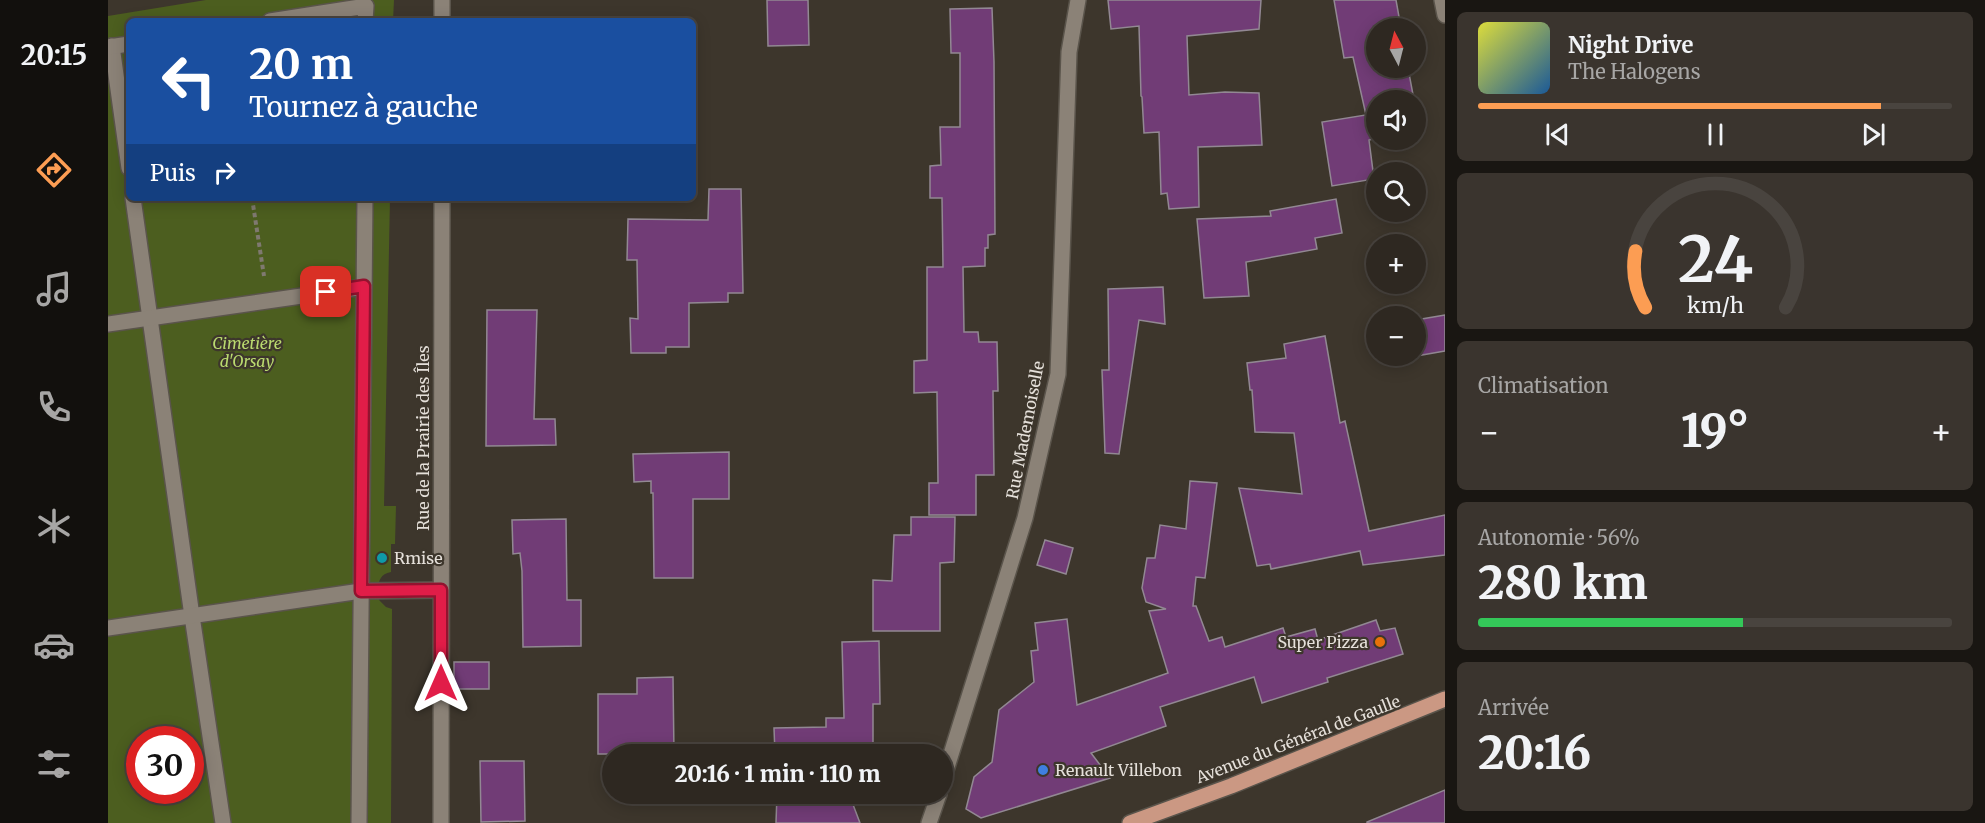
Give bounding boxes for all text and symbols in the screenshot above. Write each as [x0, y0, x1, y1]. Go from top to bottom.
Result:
north arrow [1366, 18, 1426, 78]
map controls [1366, 18, 1426, 366]
text: Night Drive [1568, 31, 1693, 59]
text: 20:15 [21, 38, 87, 72]
text: 20 m [249, 38, 353, 90]
icon: left [150, 42, 228, 120]
text: The Halogens [1568, 59, 1700, 84]
text: Tournez à gauche [249, 90, 478, 124]
button: sound [1366, 90, 1426, 150]
icon: previous [1541, 118, 1574, 151]
icon: pause [1699, 118, 1732, 151]
icon: next [1857, 118, 1890, 151]
icon: directions [33, 149, 75, 191]
icon: right [208, 156, 241, 189]
text: Puis [150, 159, 196, 187]
button: search [1366, 162, 1426, 222]
text: 24 [1677, 221, 1753, 299]
button: + [1366, 234, 1426, 294]
pin [300, 266, 351, 317]
icon: music [33, 268, 75, 310]
icon: arrive [309, 275, 342, 308]
text: km/h [1687, 292, 1743, 319]
button: − [1366, 306, 1426, 366]
park label: Cimetière d'Orsay [212, 333, 282, 371]
street label: Rue de la Prairie des Îles [413, 345, 433, 531]
street label: Rue Mademoiselle [1002, 359, 1048, 501]
text: Climatisation [1478, 373, 1609, 398]
icon: phone [33, 386, 75, 428]
text: 19° [1681, 403, 1749, 459]
text: − [1478, 412, 1500, 453]
text: + [1930, 412, 1952, 453]
icon: climate [33, 505, 75, 547]
text: Autonomie · 56% [1478, 525, 1640, 550]
place label: Rmise [394, 548, 443, 568]
marker: Rmise [375, 551, 389, 565]
text: 280 km [1478, 555, 1648, 611]
icon: car [33, 624, 75, 666]
place label: Super Pizza [1277, 632, 1368, 652]
marker: Super Pizza [1373, 635, 1387, 649]
position arrow [409, 651, 473, 715]
street label: Avenue du Général de Gaulle [1192, 691, 1403, 788]
text: Arrivée [1478, 695, 1549, 720]
text: 20:16 [1478, 725, 1591, 781]
speed limit sign: 30 [126, 726, 204, 804]
icon: filters [33, 743, 75, 785]
text: 20:16 · 1 min · 110 m [675, 760, 880, 788]
place label: Renault Villebon [1055, 760, 1182, 780]
marker: Renault Villebon [1036, 763, 1050, 777]

